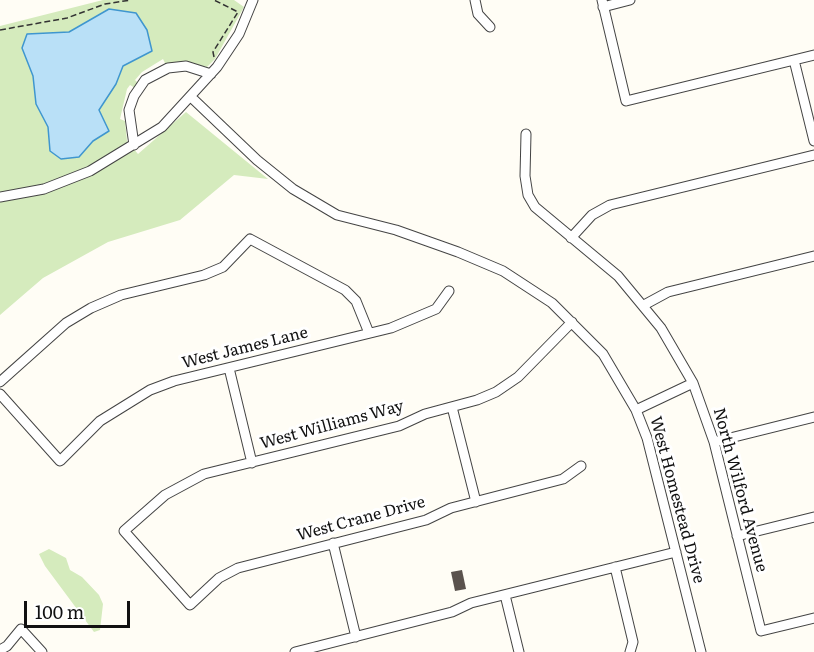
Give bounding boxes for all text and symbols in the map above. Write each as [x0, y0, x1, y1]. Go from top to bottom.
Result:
street label: West James Lane [180, 323, 310, 373]
street label: West Williams Way [258, 397, 406, 453]
street label: North Wilford Avenue [709, 406, 771, 574]
street label: West Homestead Drive [645, 414, 709, 586]
street label: West Crane Drive [295, 493, 427, 545]
scale bar [27, 589, 134, 627]
text: 100 m [35, 598, 84, 625]

